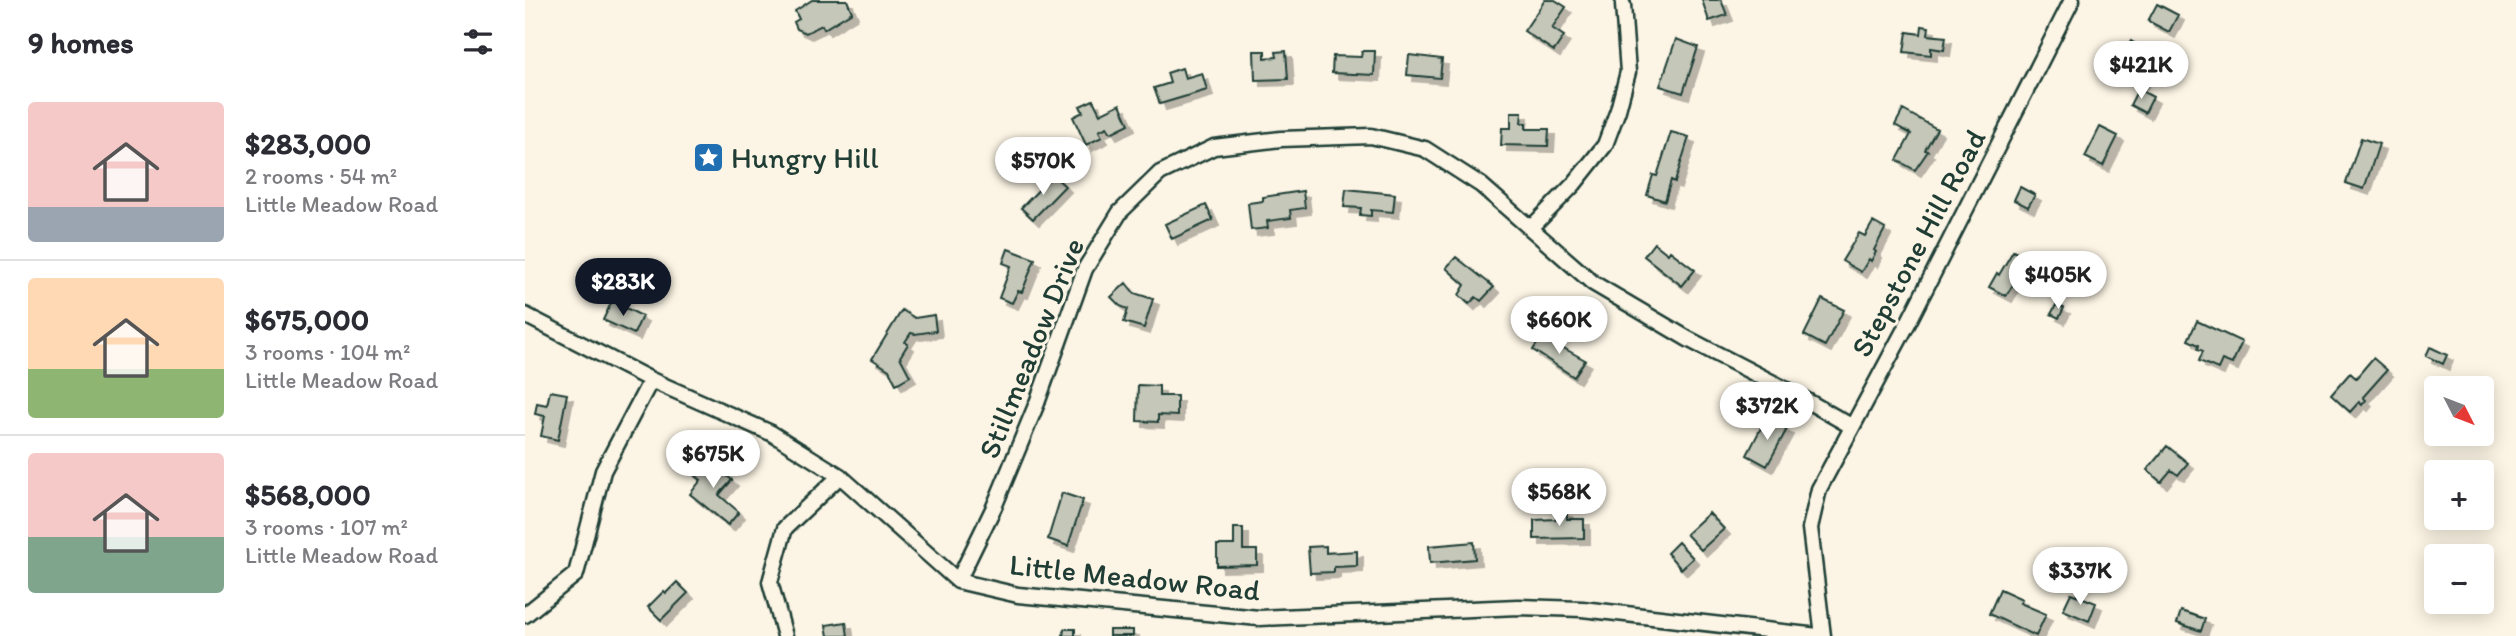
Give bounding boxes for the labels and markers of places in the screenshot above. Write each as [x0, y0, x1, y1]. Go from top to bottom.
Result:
pin: $421K [2092, 42, 2190, 101]
pin: $570K [994, 138, 1092, 197]
place label: Hungry Hill [731, 139, 879, 176]
place icon: Hungry Hill [691, 140, 725, 174]
pin: $405K [2009, 252, 2107, 311]
pin: $283K [574, 258, 672, 318]
pin: $660K [1510, 296, 1608, 356]
pin: $372K [1718, 382, 1816, 442]
pin: $675K [664, 430, 762, 490]
pin: $568K [1510, 468, 1608, 528]
pin: $337K [2031, 548, 2129, 607]

